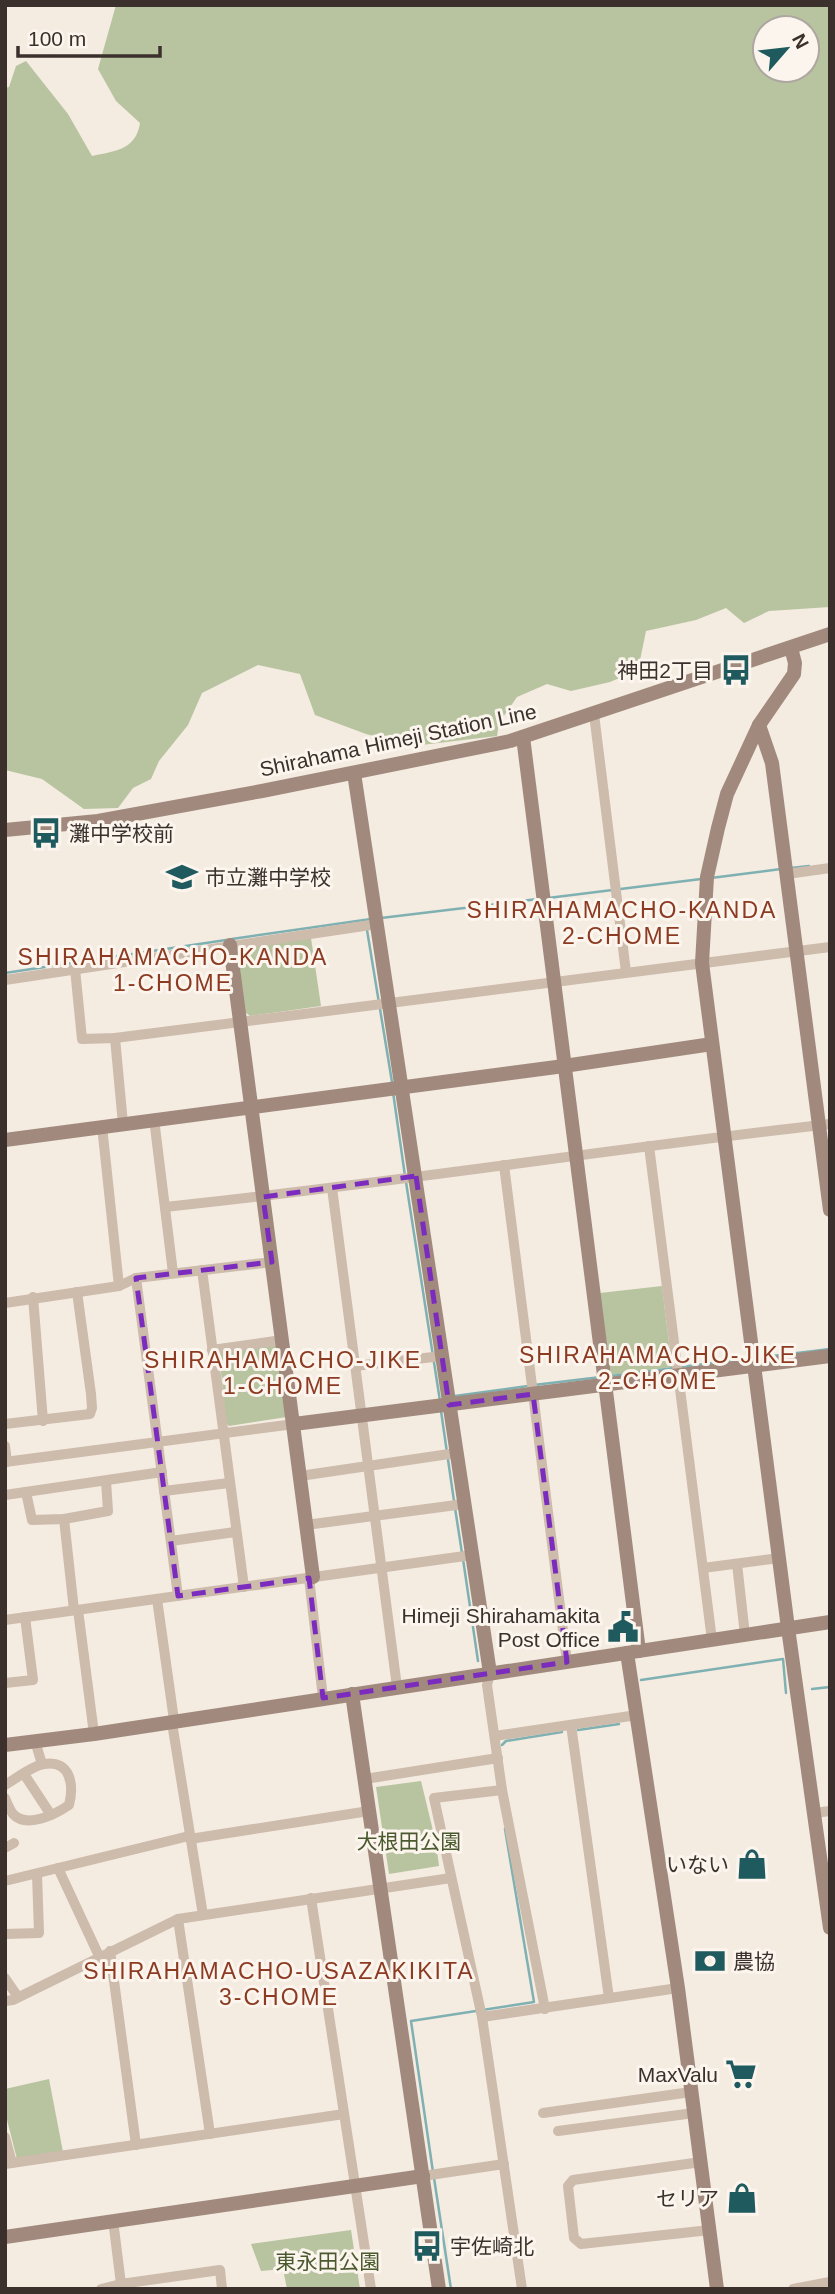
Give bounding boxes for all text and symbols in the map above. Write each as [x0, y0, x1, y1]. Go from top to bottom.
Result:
scale bar [18, 14, 159, 58]
north arrow [751, 14, 821, 84]
text: 100 m [28, 27, 86, 50]
text: N [788, 30, 813, 52]
bus stop icon: 神田2丁目 [719, 653, 753, 687]
place label: 神田2丁目 [617, 659, 713, 682]
street label: Shirahama Himeji Station Line [257, 699, 539, 781]
bus stop icon: 灘中学校前 [29, 816, 63, 850]
place label: 灘中学校前 [69, 822, 174, 845]
school or university icon: 市立灘中学校 [165, 860, 199, 894]
place label: 市立灘中学校 [205, 866, 331, 889]
district label: SHIRAHAMACHO-KANDA 2-CHOME [467, 897, 777, 949]
district label: SHIRAHAMACHO-KANDA 1-CHOME [18, 944, 328, 996]
district label: SHIRAHAMACHO-JIKE 2-CHOME [519, 1342, 797, 1394]
district label: SHIRAHAMACHO-JIKE 1-CHOME [144, 1347, 422, 1399]
place label: Himeji Shirahamakita Post Office [402, 1604, 600, 1651]
public building icon: Himeji Shirahamakita Post Office [606, 1610, 640, 1644]
park label: 大根田公園 [357, 1830, 462, 1853]
shop icon: いない [735, 1847, 769, 1881]
place label: いない [666, 1853, 729, 1876]
bank icon: 農協 [693, 1944, 727, 1978]
place label: 農協 [733, 1950, 775, 1973]
district label: SHIRAHAMACHO-USAZAKIKITA 3-CHOME [83, 1958, 475, 2010]
supermarket icon: MaxValu [724, 2057, 758, 2091]
place label: MaxValu [638, 2063, 718, 2086]
shop icon: セリア [725, 2181, 759, 2215]
place label: セリア [656, 2187, 719, 2210]
bus stop icon: 宇佐崎北 [410, 2229, 444, 2263]
place label: 宇佐崎北 [450, 2235, 534, 2258]
park label: 東永田公園 [276, 2250, 381, 2273]

